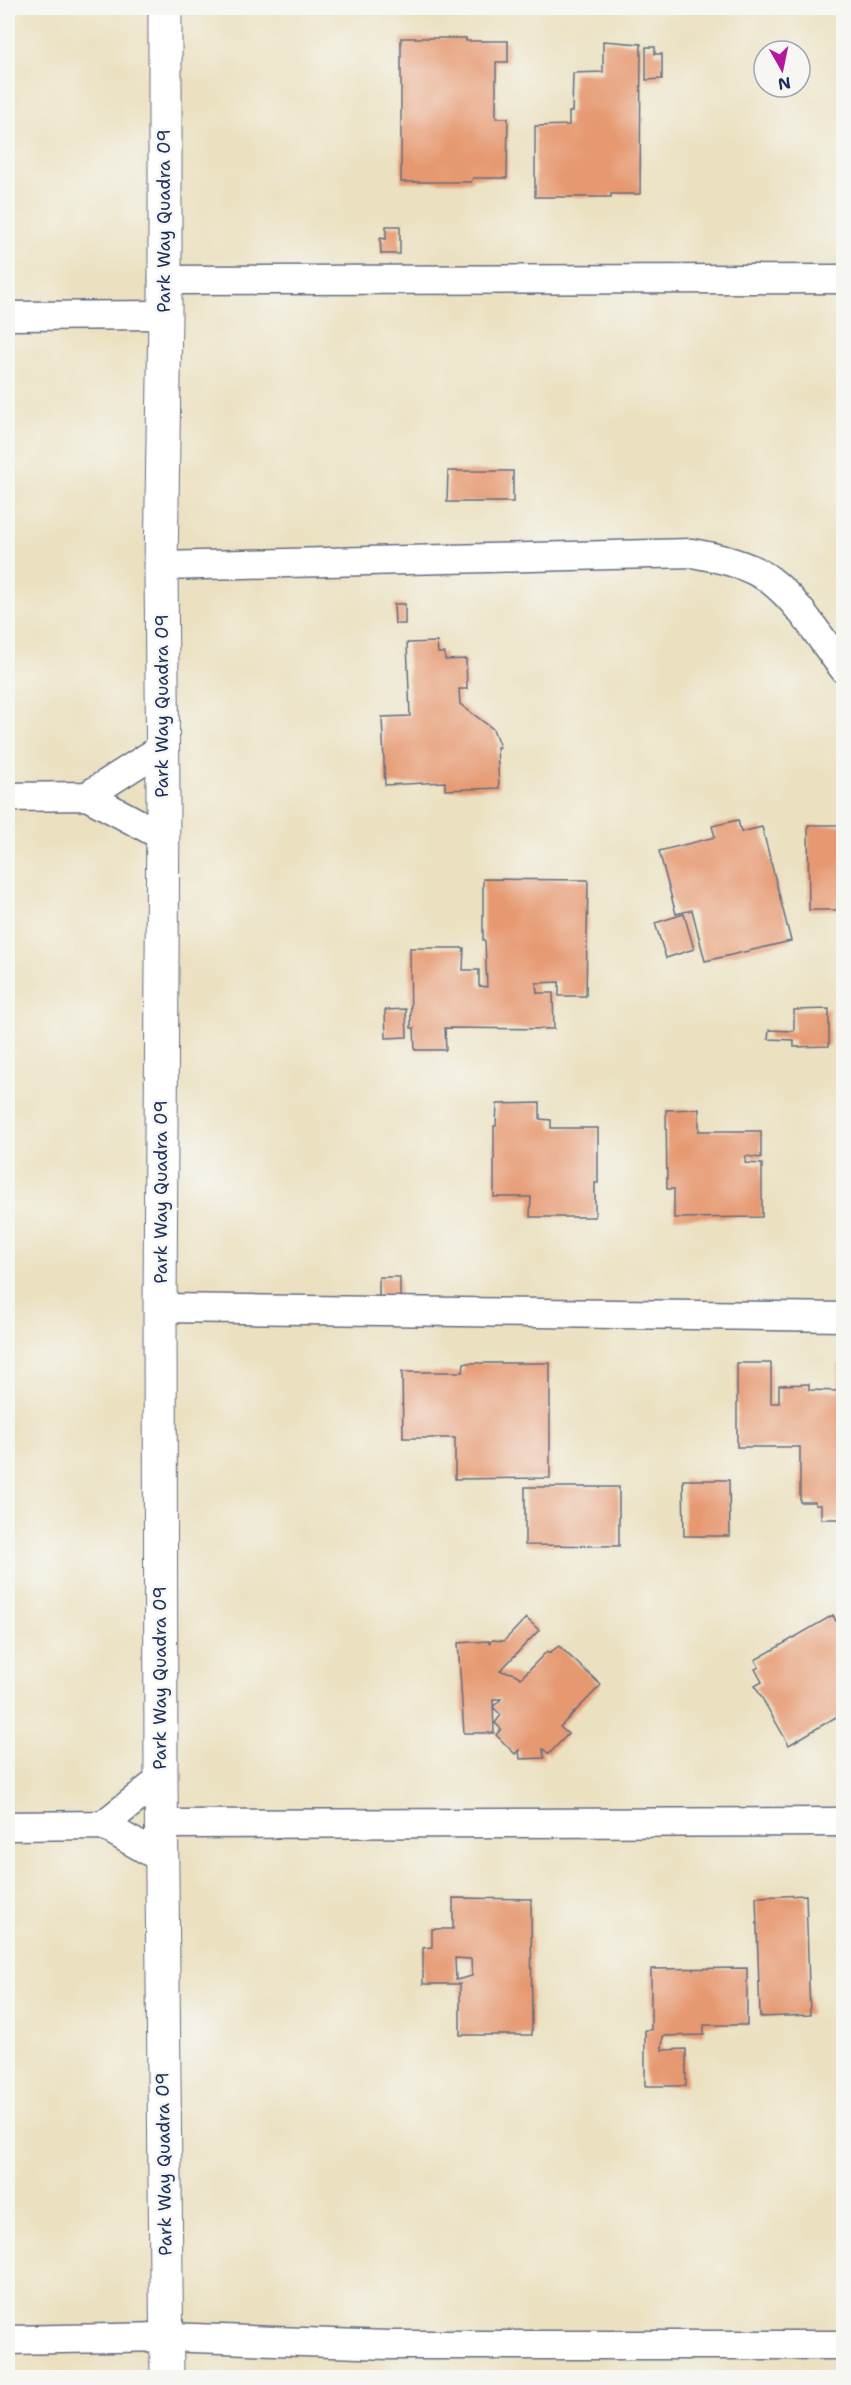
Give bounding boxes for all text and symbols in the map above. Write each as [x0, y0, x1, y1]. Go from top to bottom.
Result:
north arrow [752, 39, 812, 99]
text: N [776, 72, 792, 95]
street label: Park Way Quadra 09 [152, 129, 176, 313]
street label: Park Way Quadra 09 [150, 614, 174, 798]
street label: Park Way Quadra 09 [149, 1100, 173, 1284]
street label: Park Way Quadra 09 [148, 1586, 172, 1770]
street label: Park Way Quadra 09 [150, 2072, 178, 2256]

